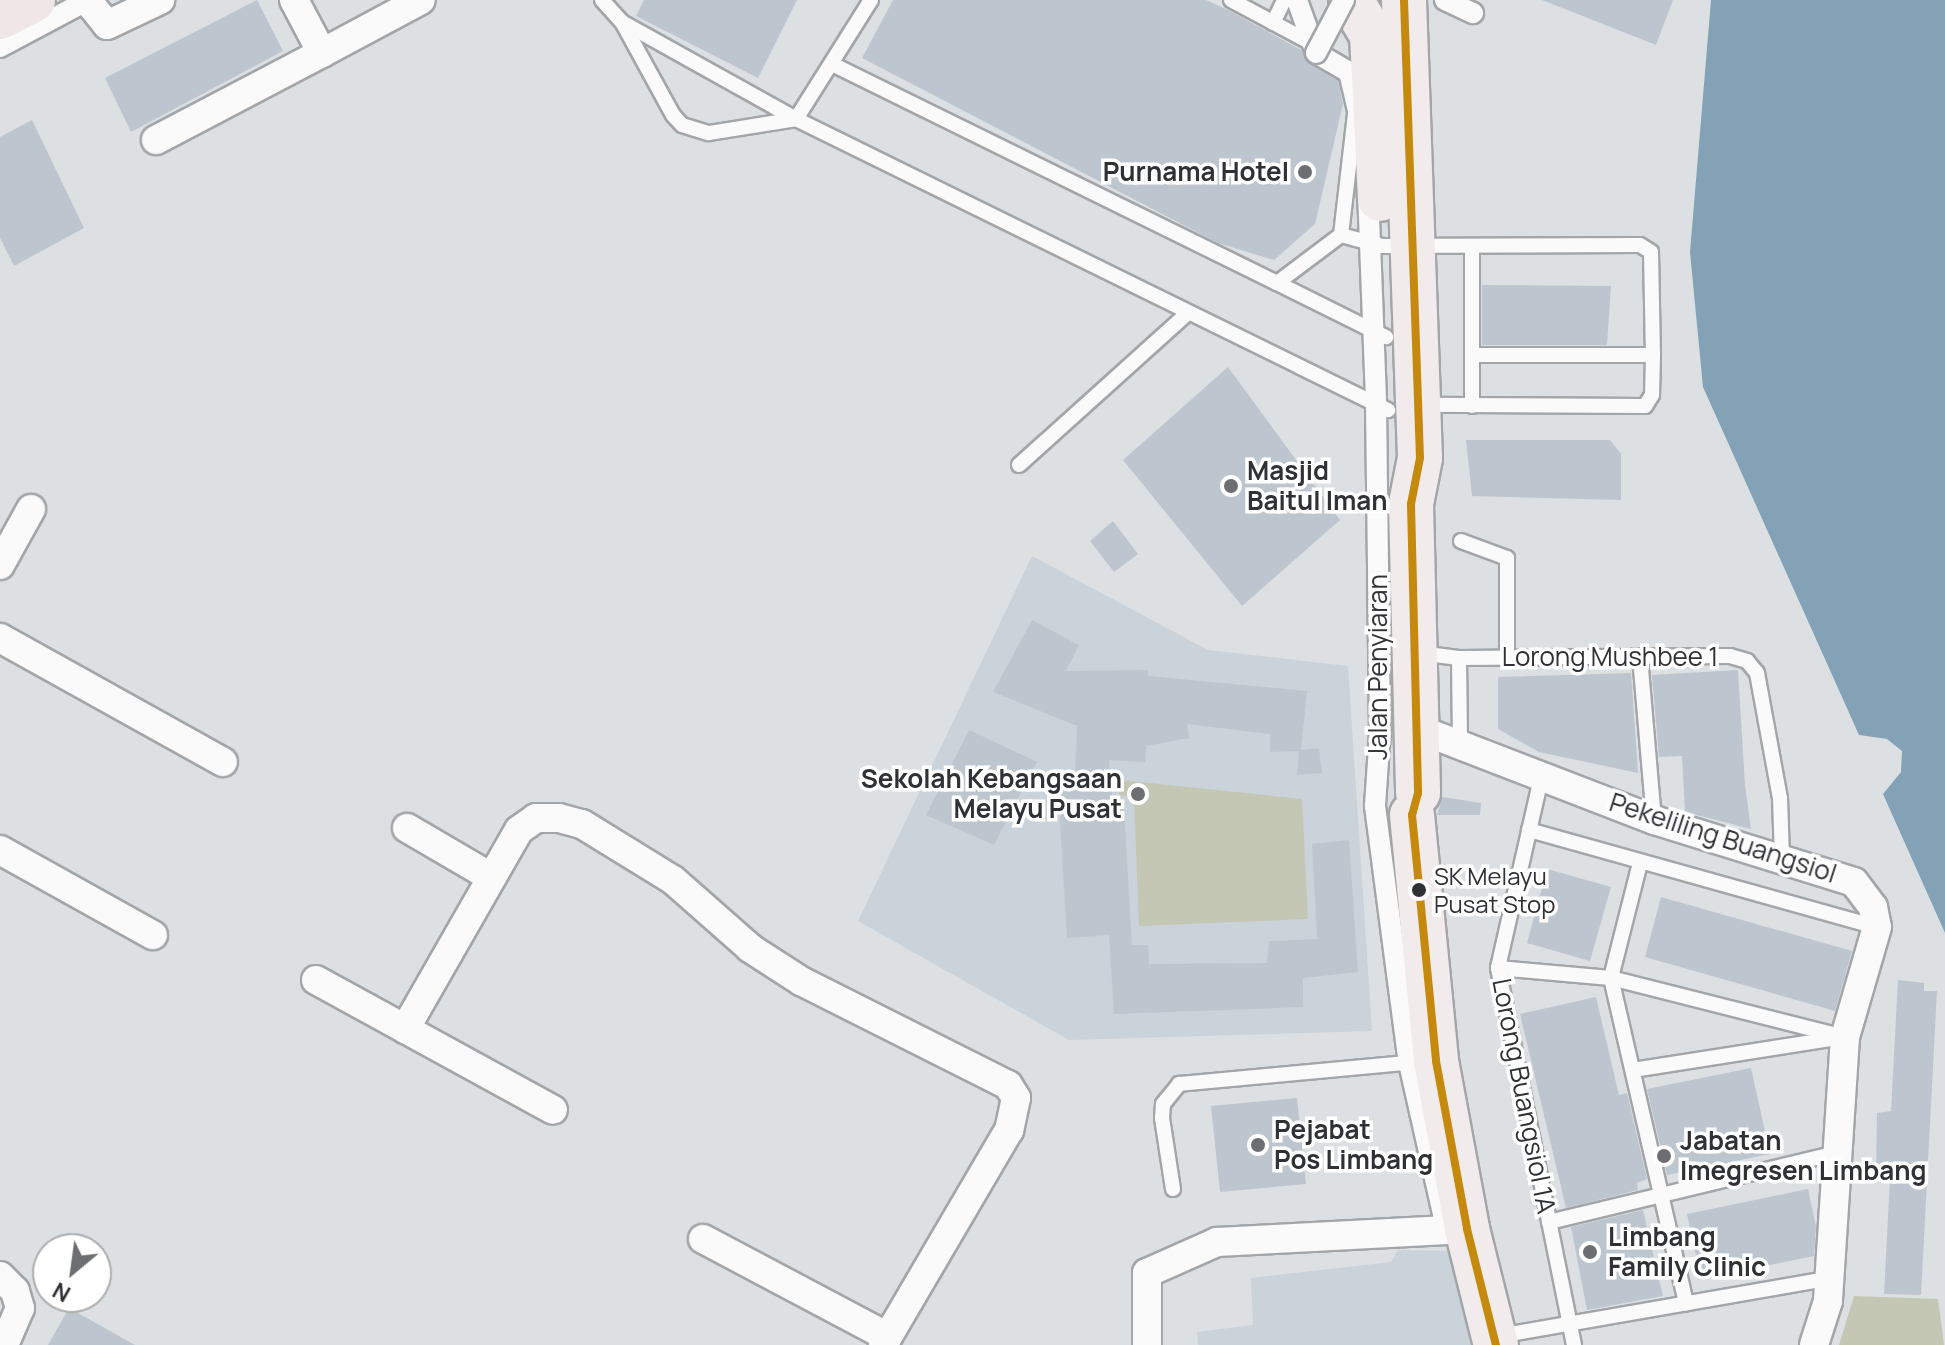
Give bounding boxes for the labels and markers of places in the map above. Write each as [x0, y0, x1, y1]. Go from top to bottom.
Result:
place label: Purnama Hotel [1103, 156, 1289, 188]
marker: Purnama Hotel [1296, 163, 1314, 181]
place label: Masjid Baitul Iman [1247, 455, 1388, 516]
marker: Masjid Baitul Iman [1222, 477, 1240, 495]
place label: Sekolah Kebangsaan Melayu Pusat [861, 763, 1122, 824]
marker: Sekolah Kebangsaan Melayu Pusat [1129, 785, 1147, 803]
place label: SK Melayu Pusat Stop [1434, 862, 1555, 918]
marker: SK Melayu Pusat Stop [1411, 882, 1427, 898]
place label: Pejabat Pos Limbang [1274, 1114, 1433, 1176]
place label: Jabatan Imegresen Limbang [1680, 1125, 1926, 1186]
marker: Pejabat Pos Limbang [1249, 1136, 1267, 1154]
marker: Jabatan Imegresen Limbang [1655, 1147, 1673, 1165]
place label: Limbang Family Clinic [1608, 1221, 1766, 1282]
marker: Limbang Family Clinic [1579, 1241, 1601, 1263]

